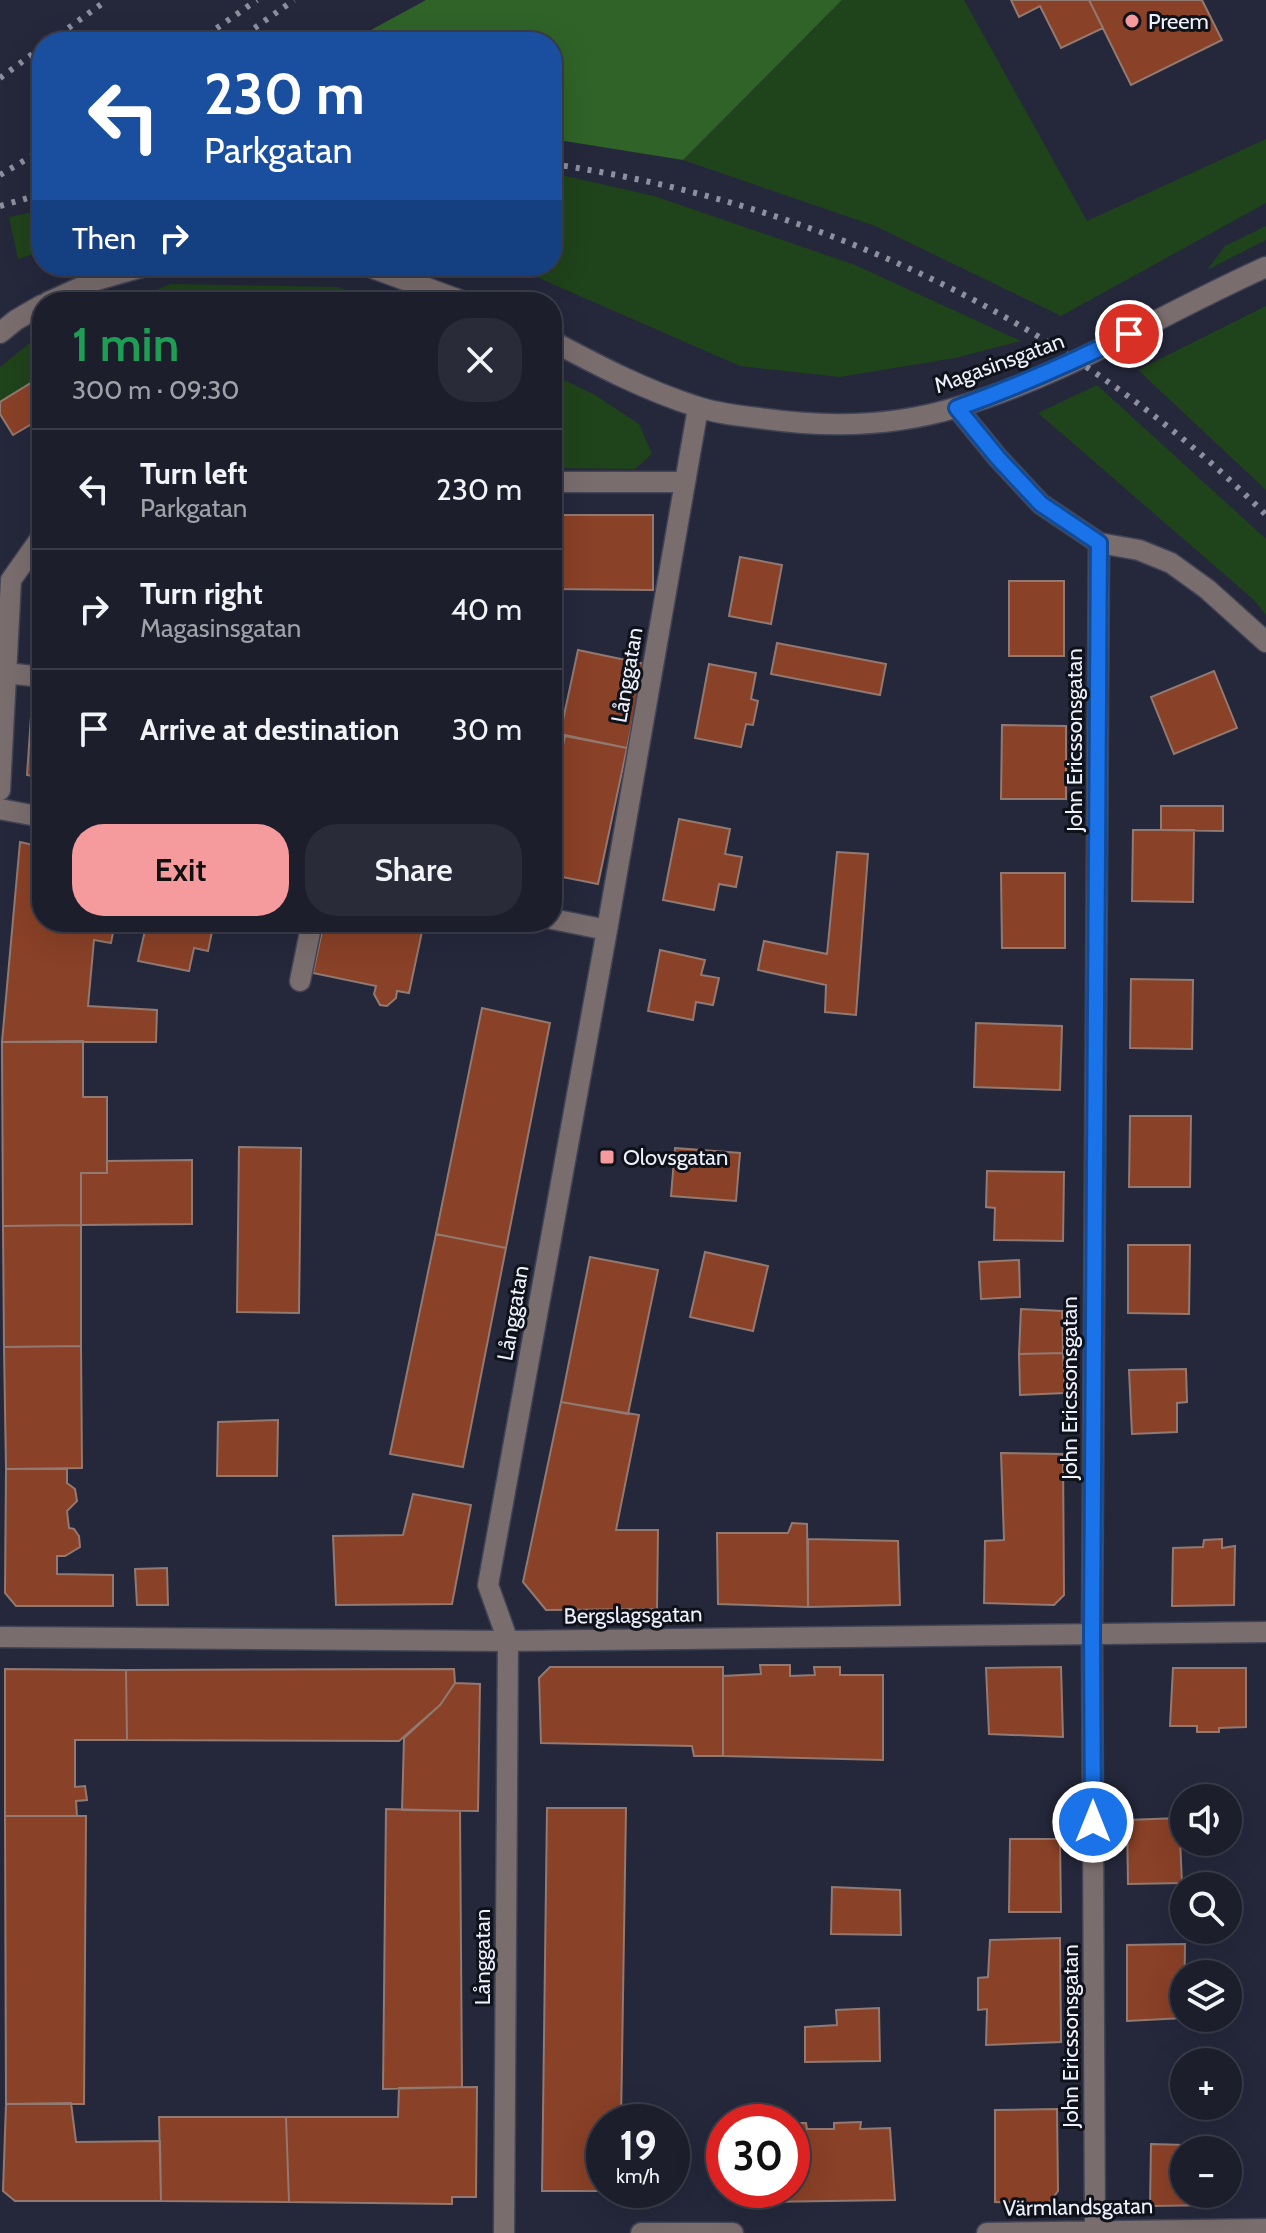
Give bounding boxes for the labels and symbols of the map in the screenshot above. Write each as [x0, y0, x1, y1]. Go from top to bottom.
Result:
place label: Preem [1148, 8, 1209, 35]
marker: Preem [1123, 12, 1141, 30]
pin [1095, 300, 1163, 368]
street label: Magasinsgatan [930, 327, 1068, 399]
street label: Långgatan [605, 625, 649, 725]
street label: John Ericssonsgatan [1061, 648, 1088, 833]
place label: Olovsgatan [623, 1144, 728, 1171]
marker: Olovsgatan [598, 1148, 616, 1166]
street label: Långgatan [491, 1263, 535, 1363]
street label: John Ericssonsgatan [1056, 1296, 1083, 1481]
street label: Bergslagsgatan [563, 1600, 703, 1630]
position arrow [1051, 1780, 1135, 1864]
street label: Långgatan [469, 1909, 496, 2005]
street label: John Ericssonsgatan [1057, 1944, 1084, 2129]
speed limit sign: 30 [706, 2104, 810, 2208]
street label: Värmlandsgatan [1003, 2192, 1153, 2222]

